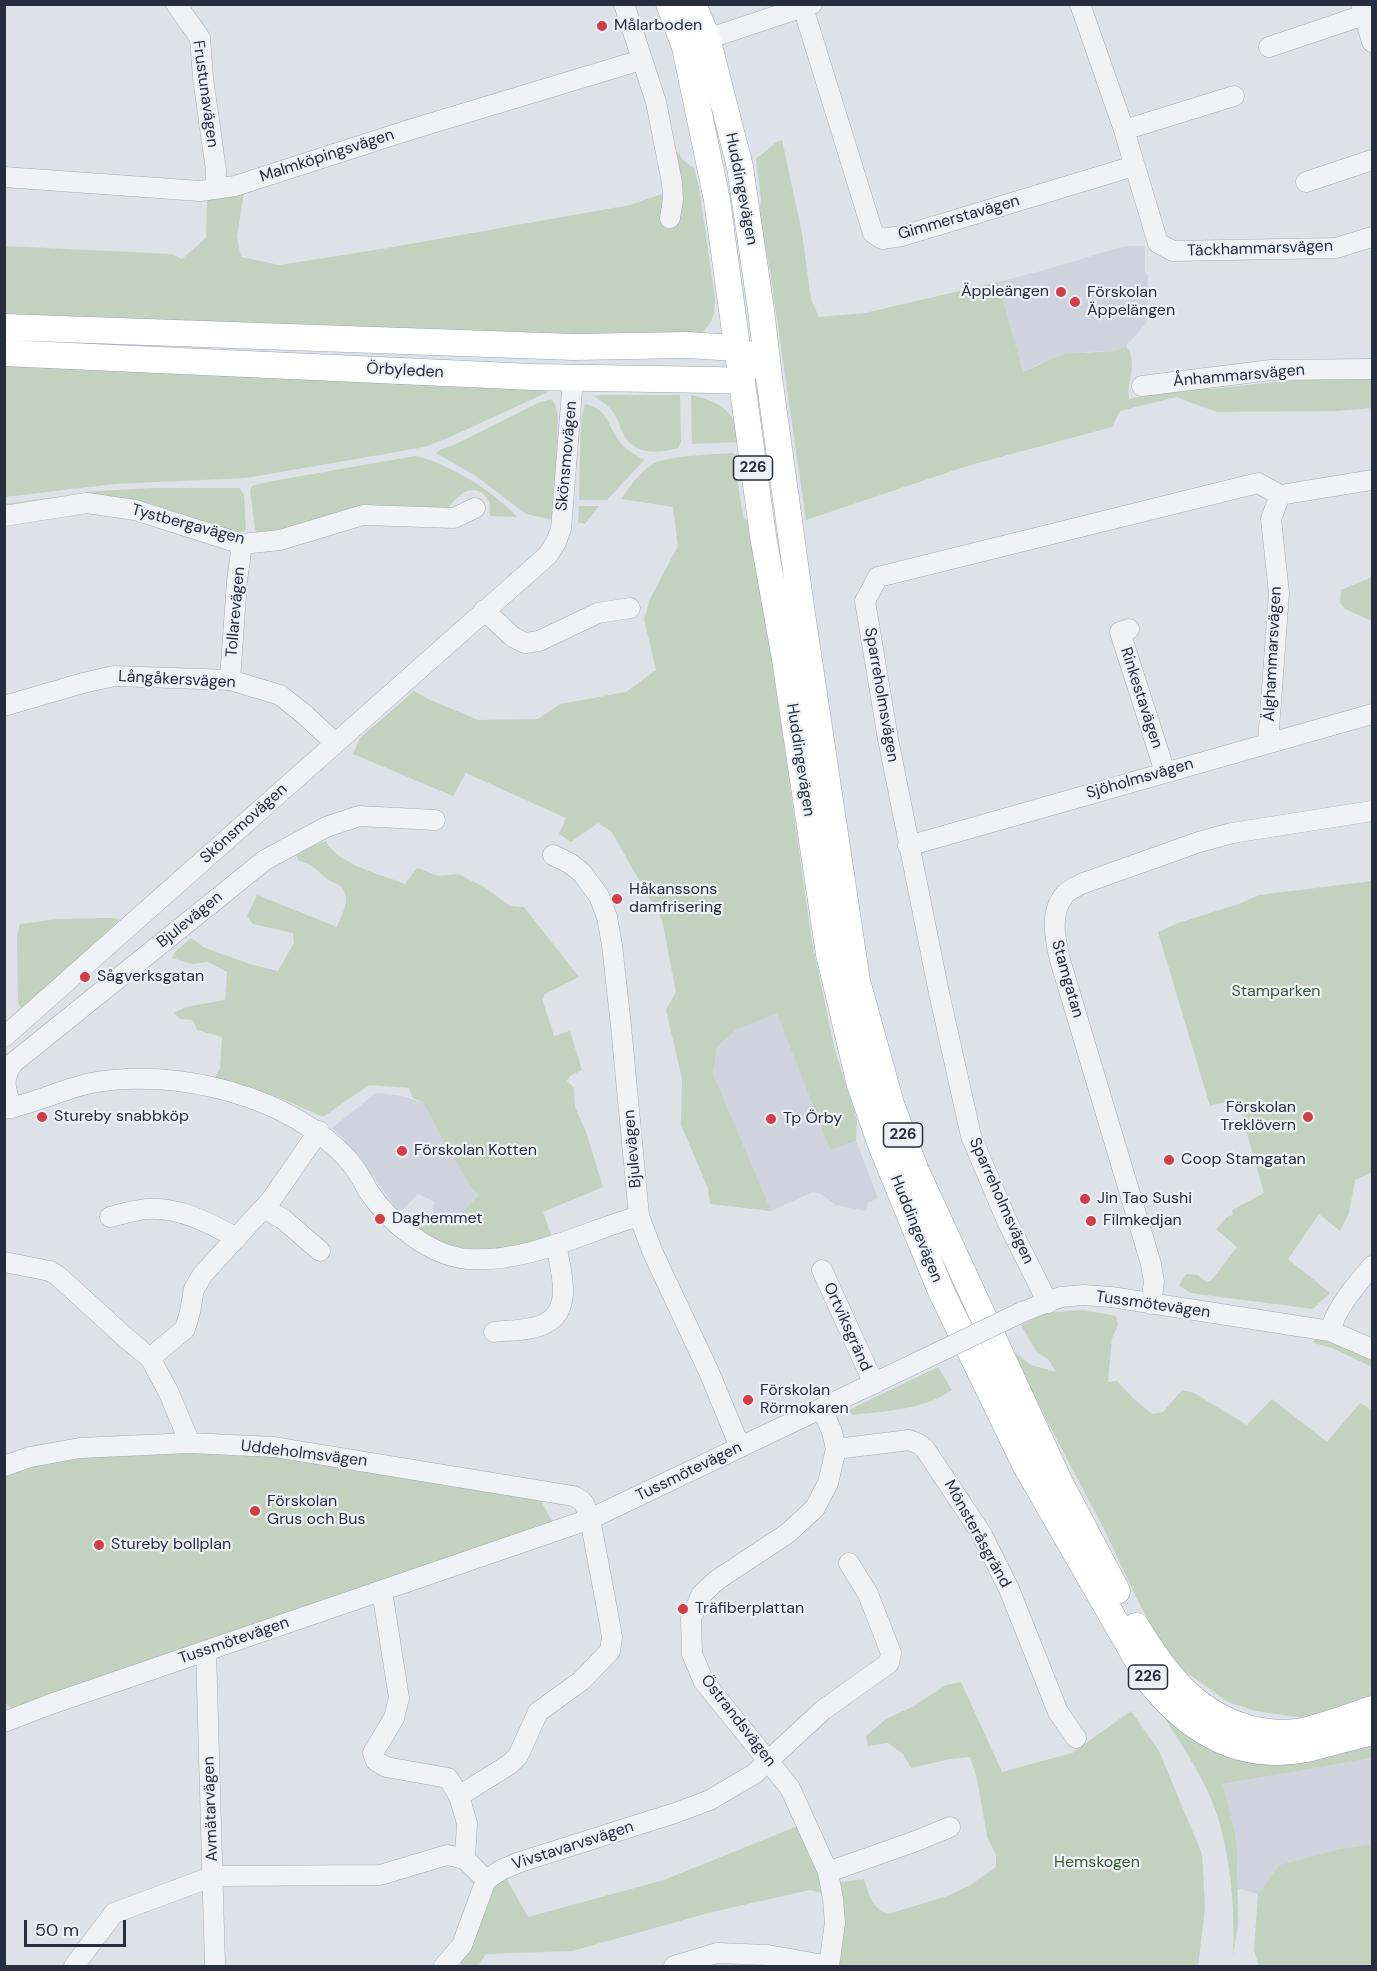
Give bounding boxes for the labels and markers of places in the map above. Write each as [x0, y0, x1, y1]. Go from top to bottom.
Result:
place label: Målarboden [614, 16, 702, 36]
marker: Målarboden [595, 19, 609, 33]
place label: Äppleängen [961, 282, 1049, 302]
place label: Förskolan Äppelängen [1087, 283, 1175, 321]
marker: Äppleängen [1054, 285, 1068, 299]
marker: Förskolan Äppelängen [1068, 295, 1082, 309]
place label: Håkanssons damfrisering [629, 880, 722, 918]
marker: Håkanssons damfrisering [610, 892, 624, 906]
place label: Sågverksgatan [97, 967, 204, 987]
marker: Sågverksgatan [78, 970, 92, 984]
place label: Förskolan Treklövern [1220, 1098, 1296, 1136]
place label: Stureby snabbköp [54, 1107, 189, 1127]
place label: Tp Örby [783, 1109, 842, 1129]
marker: Stureby snabbköp [35, 1110, 49, 1124]
marker: Förskolan Treklövern [1301, 1110, 1315, 1124]
marker: Tp Örby [764, 1112, 778, 1126]
place label: Förskolan Kotten [414, 1141, 537, 1161]
marker: Förskolan Kotten [395, 1144, 409, 1158]
place label: Coop Stamgatan [1181, 1150, 1306, 1170]
marker: Coop Stamgatan [1162, 1153, 1176, 1167]
place label: Jin Tao Sushi [1097, 1189, 1192, 1209]
marker: Jin Tao Sushi [1078, 1192, 1092, 1206]
place label: Daghemmet [392, 1209, 483, 1229]
place label: Filmkedjan [1103, 1211, 1182, 1231]
marker: Daghemmet [373, 1212, 387, 1226]
marker: Filmkedjan [1084, 1214, 1098, 1228]
place label: Förskolan Rörmokaren [760, 1381, 849, 1419]
marker: Förskolan Rörmokaren [741, 1393, 755, 1407]
place label: Förskolan Grus och Bus [267, 1492, 365, 1530]
marker: Förskolan Grus och Bus [248, 1504, 262, 1518]
place label: Stureby bollplan [111, 1535, 231, 1555]
marker: Stureby bollplan [92, 1538, 106, 1552]
place label: Träfiberplattan [695, 1599, 804, 1619]
marker: Träfiberplattan [676, 1602, 690, 1616]

